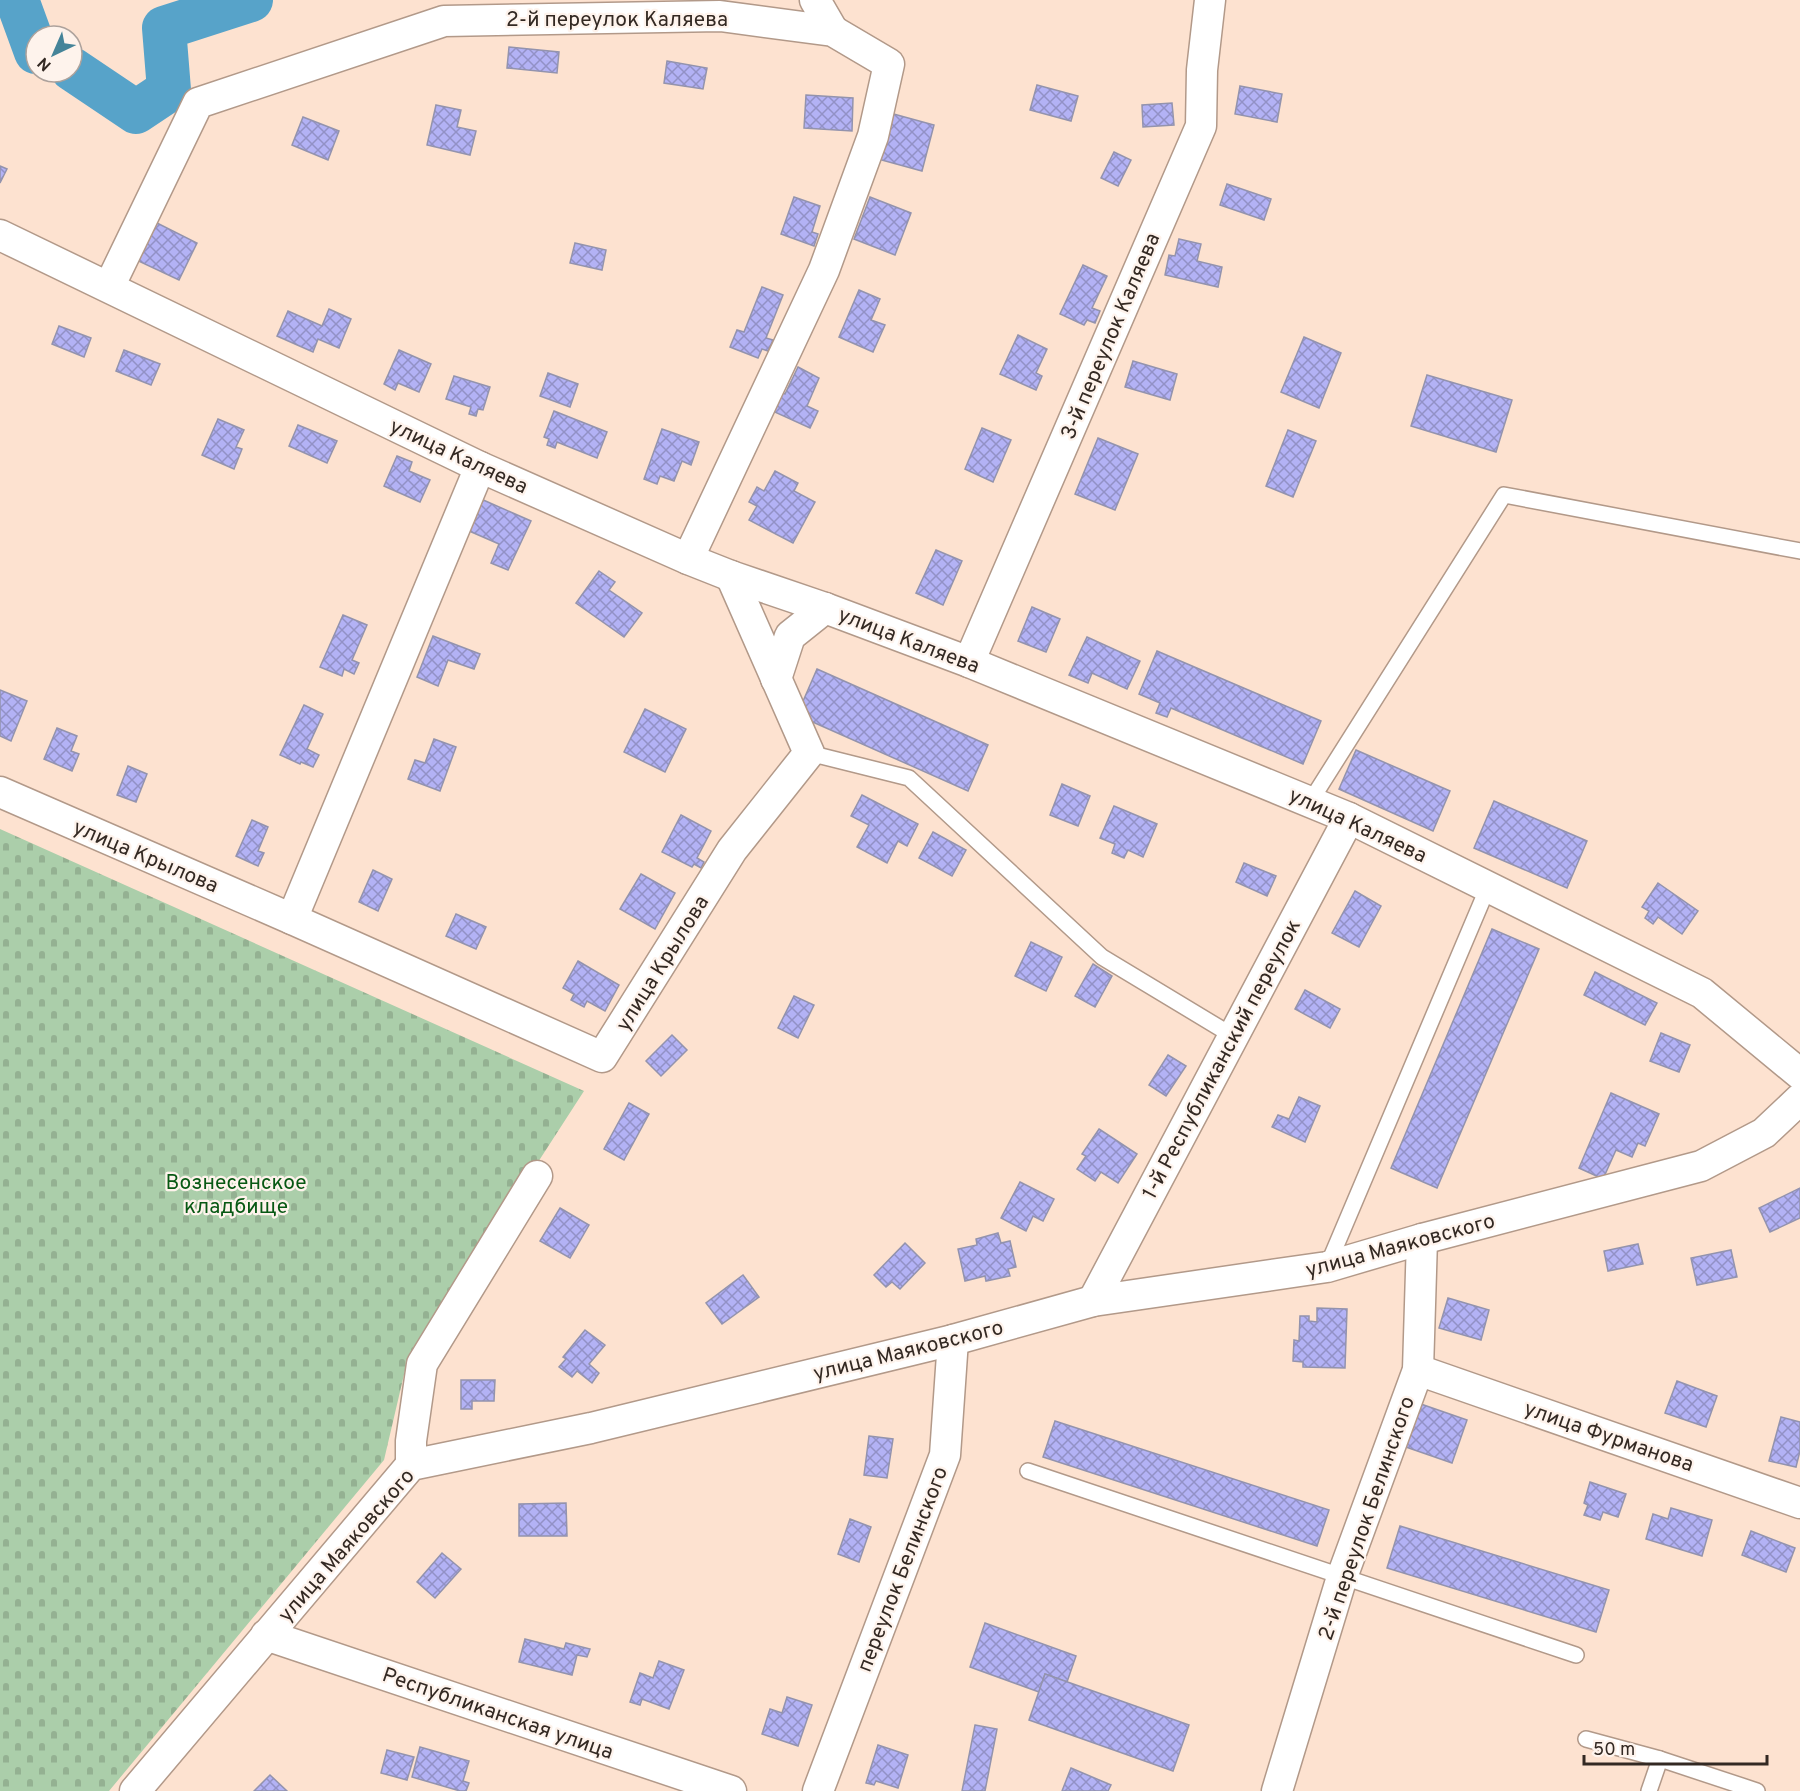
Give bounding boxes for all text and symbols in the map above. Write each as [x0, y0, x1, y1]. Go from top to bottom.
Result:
street label: 2-й переулок Каляева [506, 7, 728, 34]
north arrow [24, 24, 84, 84]
text: N [34, 52, 56, 75]
street label: 3-й переулок Каляева [1056, 229, 1167, 444]
street label: улица Каляева [385, 414, 532, 501]
street label: улица Каляева [834, 602, 983, 681]
street label: улица Каляева [1284, 783, 1431, 870]
street label: улица Крылова [69, 815, 222, 900]
street label: улица Крылова [611, 891, 716, 1037]
street label: 1-й Республиканский переулок [1137, 915, 1308, 1204]
park label: Вознесенское кладбище [165, 1170, 307, 1221]
street label: улица Маяковского [1303, 1208, 1498, 1285]
street label: улица Маяковского [811, 1315, 1006, 1388]
street label: 2-й переулок Белинского [1313, 1393, 1422, 1644]
street label: улица Фурманова [1520, 1396, 1697, 1479]
street label: переулок Белинского [852, 1463, 955, 1676]
street label: улица Маяковского [273, 1464, 421, 1628]
street label: Республиканская улица [378, 1662, 617, 1767]
scale bar [1584, 1728, 1767, 1766]
text: 50 m [1593, 1739, 1635, 1762]

